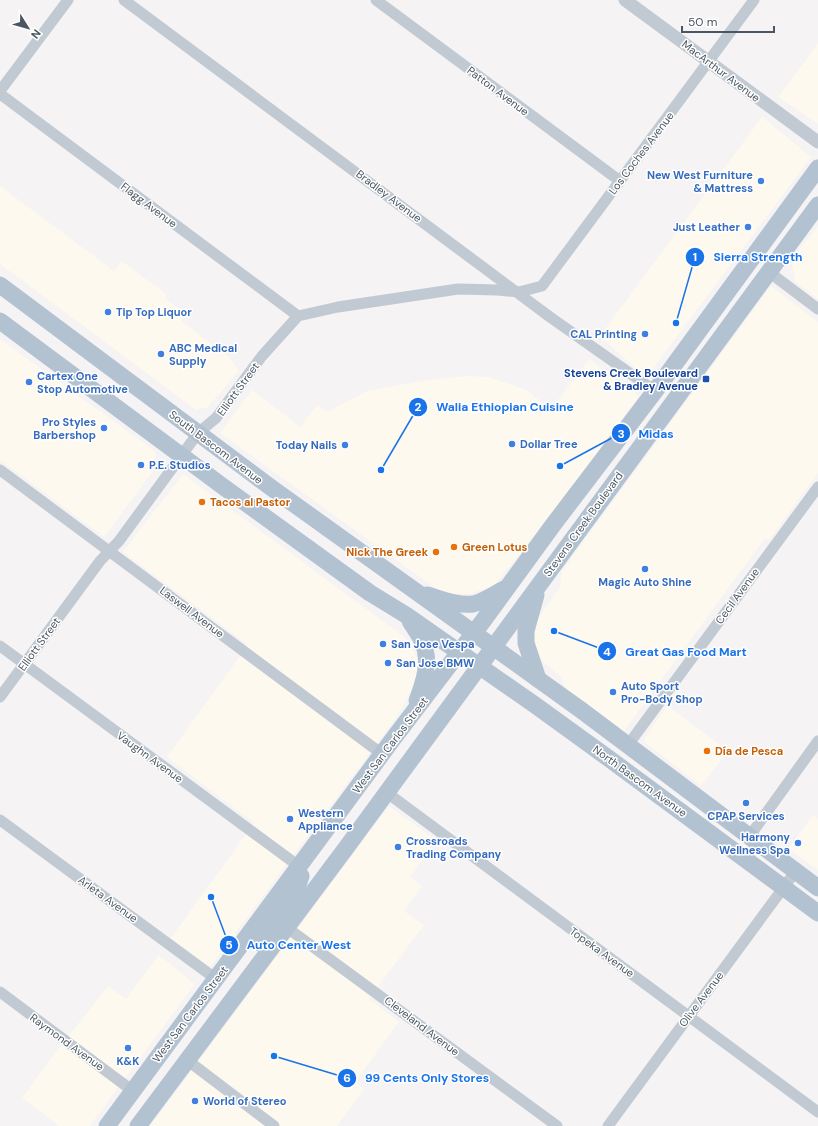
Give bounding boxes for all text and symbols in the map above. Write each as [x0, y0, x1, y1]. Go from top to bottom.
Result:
north arrow [8, 8, 48, 48]
scale bar [682, 8, 774, 34]
text: 50 m [688, 14, 717, 30]
text: N [28, 27, 44, 41]
street label: MacArthur Avenue [679, 37, 763, 105]
street label: Patton Avenue [464, 63, 532, 119]
street label: Los Coches Avenue [605, 109, 677, 197]
street label: Bradley Avenue [353, 167, 425, 225]
place label: New West Furniture & Mattress [647, 168, 753, 195]
marker: New West Furniture & Mattress [756, 176, 766, 186]
street label: Flagg Avenue [118, 179, 180, 231]
place label: Just Leather [673, 220, 740, 234]
marker: Just Leather [743, 222, 753, 232]
callout: Sierra Strength [685, 245, 810, 269]
text: 1 [693, 249, 697, 265]
text: Sierra Strength [713, 249, 803, 265]
place label: Tip Top Liquor [116, 305, 192, 319]
marker: Tip Top Liquor [103, 307, 113, 317]
place label: CAL Printing [570, 327, 637, 341]
marker: CAL Printing [640, 329, 650, 339]
place label: ABC Medical Supply [169, 341, 237, 368]
marker: ABC Medical Supply [156, 349, 166, 359]
street label: Elliott Street [214, 359, 262, 419]
place label: Stevens Creek Boulevard & Bradley Avenue [564, 366, 698, 393]
place label: Cartex One Stop Automotive [37, 369, 128, 396]
marker: Stevens Creek Boulevard & Bradley Avenue [701, 374, 711, 384]
marker: Cartex One Stop Automotive [24, 377, 34, 387]
callout: Walia Ethiopian Cuisine [408, 395, 582, 419]
text: 2 [415, 399, 422, 415]
text: Walia Ethiopian Cuisine [436, 399, 574, 415]
street label: South Bascom Avenue [166, 407, 266, 487]
place label: Pro Styles Barbershop [33, 415, 96, 442]
callout: Midas [611, 421, 682, 445]
marker: Pro Styles Barbershop [99, 423, 109, 433]
text: 3 [617, 426, 625, 442]
text: Midas [638, 426, 674, 442]
place label: Dollar Tree [520, 437, 578, 451]
place label: Today Nails [276, 438, 337, 452]
marker: Dollar Tree [507, 439, 517, 449]
marker: Today Nails [340, 440, 350, 450]
place label: P.E. Studios [149, 458, 211, 472]
marker: P.E. Studios [136, 460, 146, 470]
street label: Stevens Creek Boulevard [540, 469, 626, 579]
place label: Tacos al Pastor [210, 495, 291, 509]
marker: Tacos al Pastor [197, 497, 207, 507]
place label: Green Lotus [462, 540, 528, 554]
marker: Green Lotus [449, 542, 459, 552]
place label: Nick The Greek [346, 545, 429, 559]
marker: Nick The Greek [431, 547, 441, 557]
marker: Magic Auto Shine [640, 564, 650, 574]
street label: Cecil Avenue [712, 565, 762, 627]
place label: Magic Auto Shine [598, 575, 692, 589]
street label: Laswell Avenue [157, 583, 227, 641]
street label: Elliott Street [15, 614, 63, 674]
place label: San Jose Vespa [391, 637, 474, 651]
marker: San Jose Vespa [378, 639, 388, 649]
callout: Great Gas Food Mart [597, 639, 755, 663]
text: 4 [603, 644, 611, 660]
text: Great Gas Food Mart [625, 644, 747, 660]
place label: San Jose BMW [396, 656, 474, 670]
marker: San Jose BMW [383, 658, 393, 668]
place label: Auto Sport Pro-Body Shop [621, 679, 703, 706]
marker: Auto Sport Pro-Body Shop [608, 687, 618, 697]
street label: West San Carlos Street [349, 694, 431, 796]
street label: Vaughn Avenue [114, 728, 186, 786]
street label: North Bascom Avenue [590, 742, 690, 820]
place label: Día de Pesca [715, 744, 783, 758]
marker: Día de Pesca [702, 746, 712, 756]
marker: CPAP Services [741, 798, 751, 808]
place label: Western Appliance [298, 806, 353, 833]
place label: CPAP Services [707, 809, 785, 823]
marker: Western Appliance [285, 814, 295, 824]
place label: Harmony Wellness Spa [719, 830, 790, 857]
place label: Crossroads Trading Company [406, 834, 502, 861]
marker: Harmony Wellness Spa [793, 838, 803, 848]
marker: Crossroads Trading Company [393, 842, 403, 852]
street label: Arleta Avenue [75, 873, 141, 925]
street label: Topeka Avenue [567, 924, 637, 980]
callout: Auto Center West [219, 933, 360, 957]
text: 5 [225, 937, 233, 953]
text: Auto Center West [247, 937, 351, 953]
street label: West San Carlos Street [149, 963, 231, 1065]
street label: Olive Avenue [676, 969, 726, 1029]
street label: Cleveland Avenue [382, 993, 462, 1059]
street label: Raymond Avenue [27, 1010, 107, 1074]
marker: K&K [123, 1043, 133, 1053]
place label: K&K [117, 1054, 139, 1068]
callout: 99 Cents Only Stores [337, 1066, 497, 1090]
text: 6 [343, 1070, 351, 1086]
text: 99 Cents Only Stores [365, 1070, 489, 1086]
place label: World of Stereo [203, 1094, 287, 1108]
marker: World of Stereo [190, 1096, 200, 1106]

